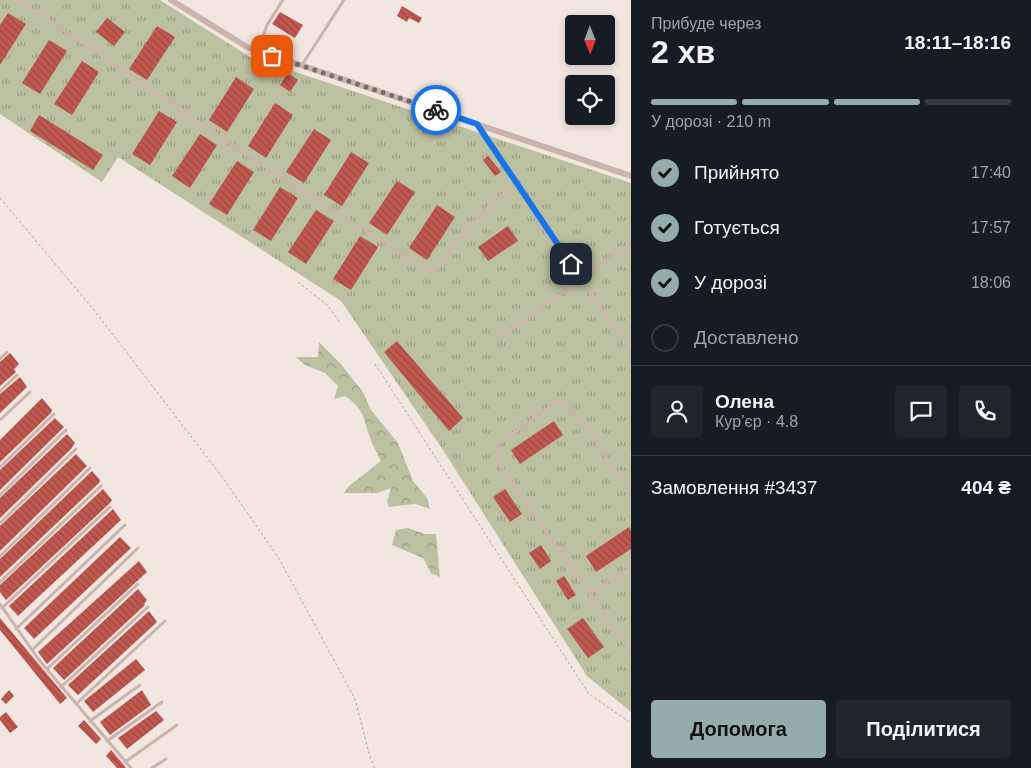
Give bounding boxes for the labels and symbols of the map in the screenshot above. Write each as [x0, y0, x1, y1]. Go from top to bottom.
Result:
north arrow [565, 15, 615, 65]
pin [251, 35, 293, 77]
courier [411, 85, 461, 135]
pin [550, 243, 592, 285]

